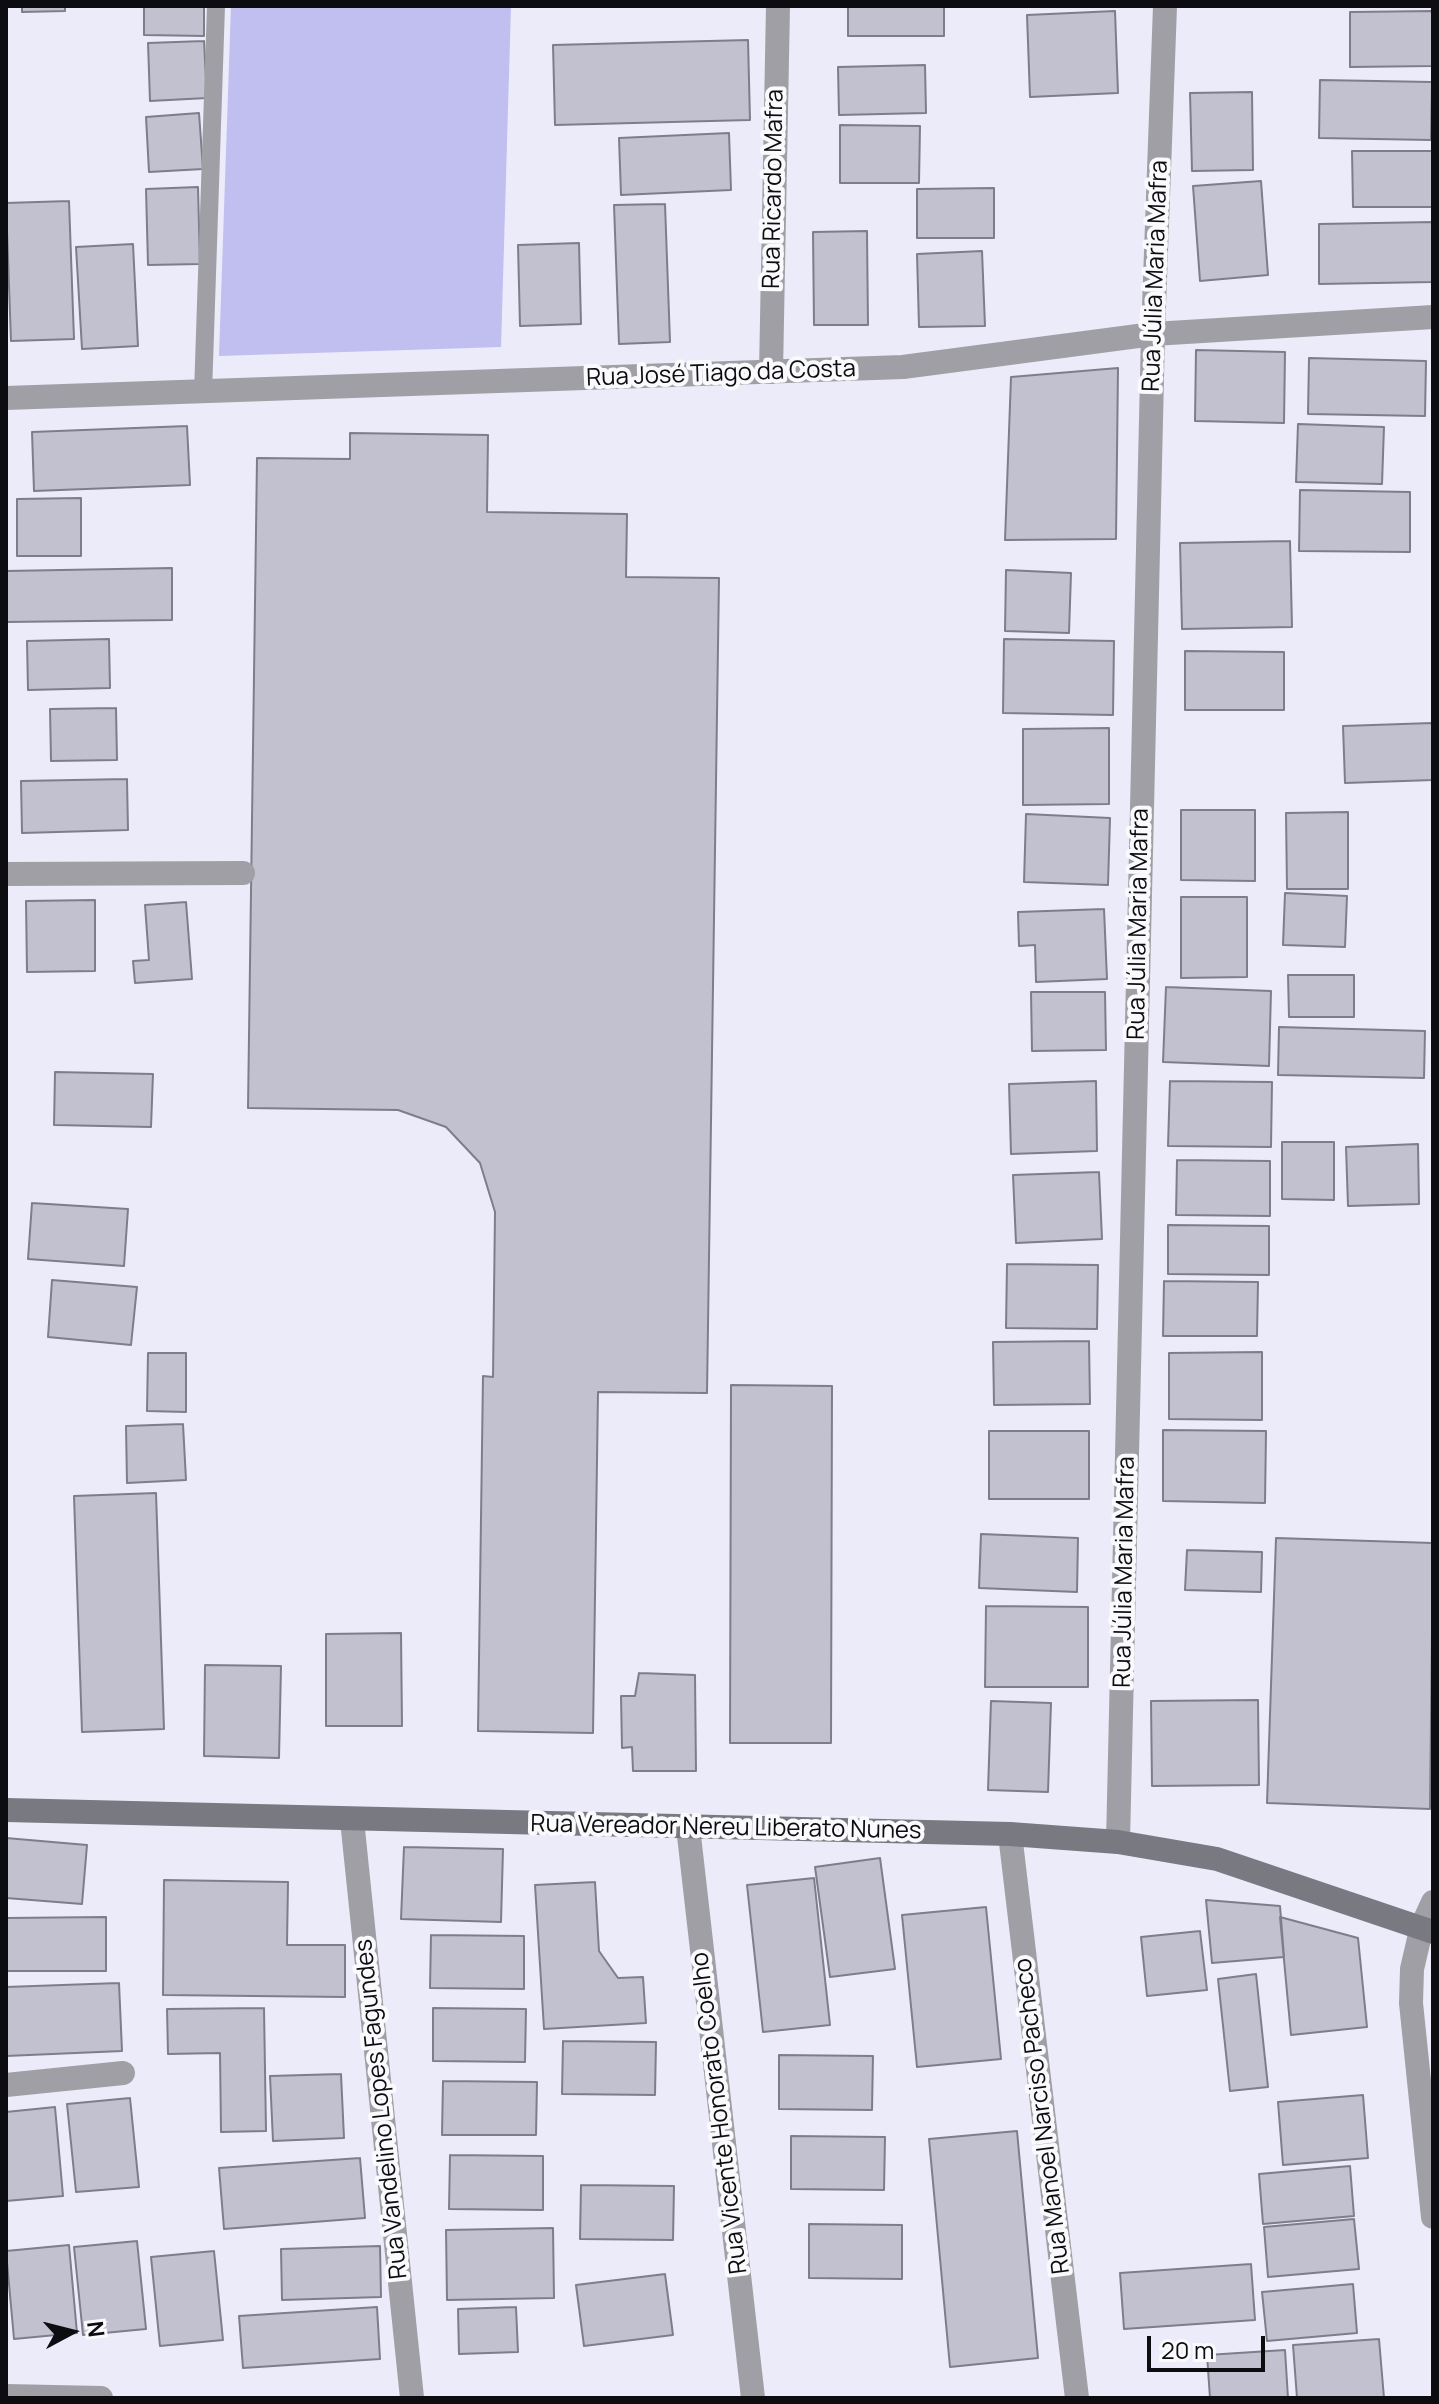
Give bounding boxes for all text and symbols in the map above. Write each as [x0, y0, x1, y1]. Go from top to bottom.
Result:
street label: Rua Ricardo Mafra [758, 89, 790, 289]
street label: Rua Júlia Maria Mafra [1138, 160, 1174, 392]
street label: Rua José Tiago da Costa [586, 355, 856, 393]
street label: Rua Júlia Maria Mafra [1123, 808, 1155, 1040]
street label: Rua Júlia Maria Mafra [1109, 1456, 1141, 1688]
street label: Rua Vereador Nereu Liberato Nunes [530, 1810, 922, 1846]
street label: Rua Vandelino Lopes Fagundes [350, 1938, 414, 2280]
street label: Rua Vicente Honorato Coelho [686, 1950, 754, 2276]
street label: Rua Manoel Narciso Pacheco [1009, 1956, 1077, 2276]
north arrow [32, 2292, 112, 2372]
text: N [80, 2319, 112, 2339]
scale bar [1151, 2320, 1269, 2370]
text: 20 m [1161, 2333, 1214, 2366]

